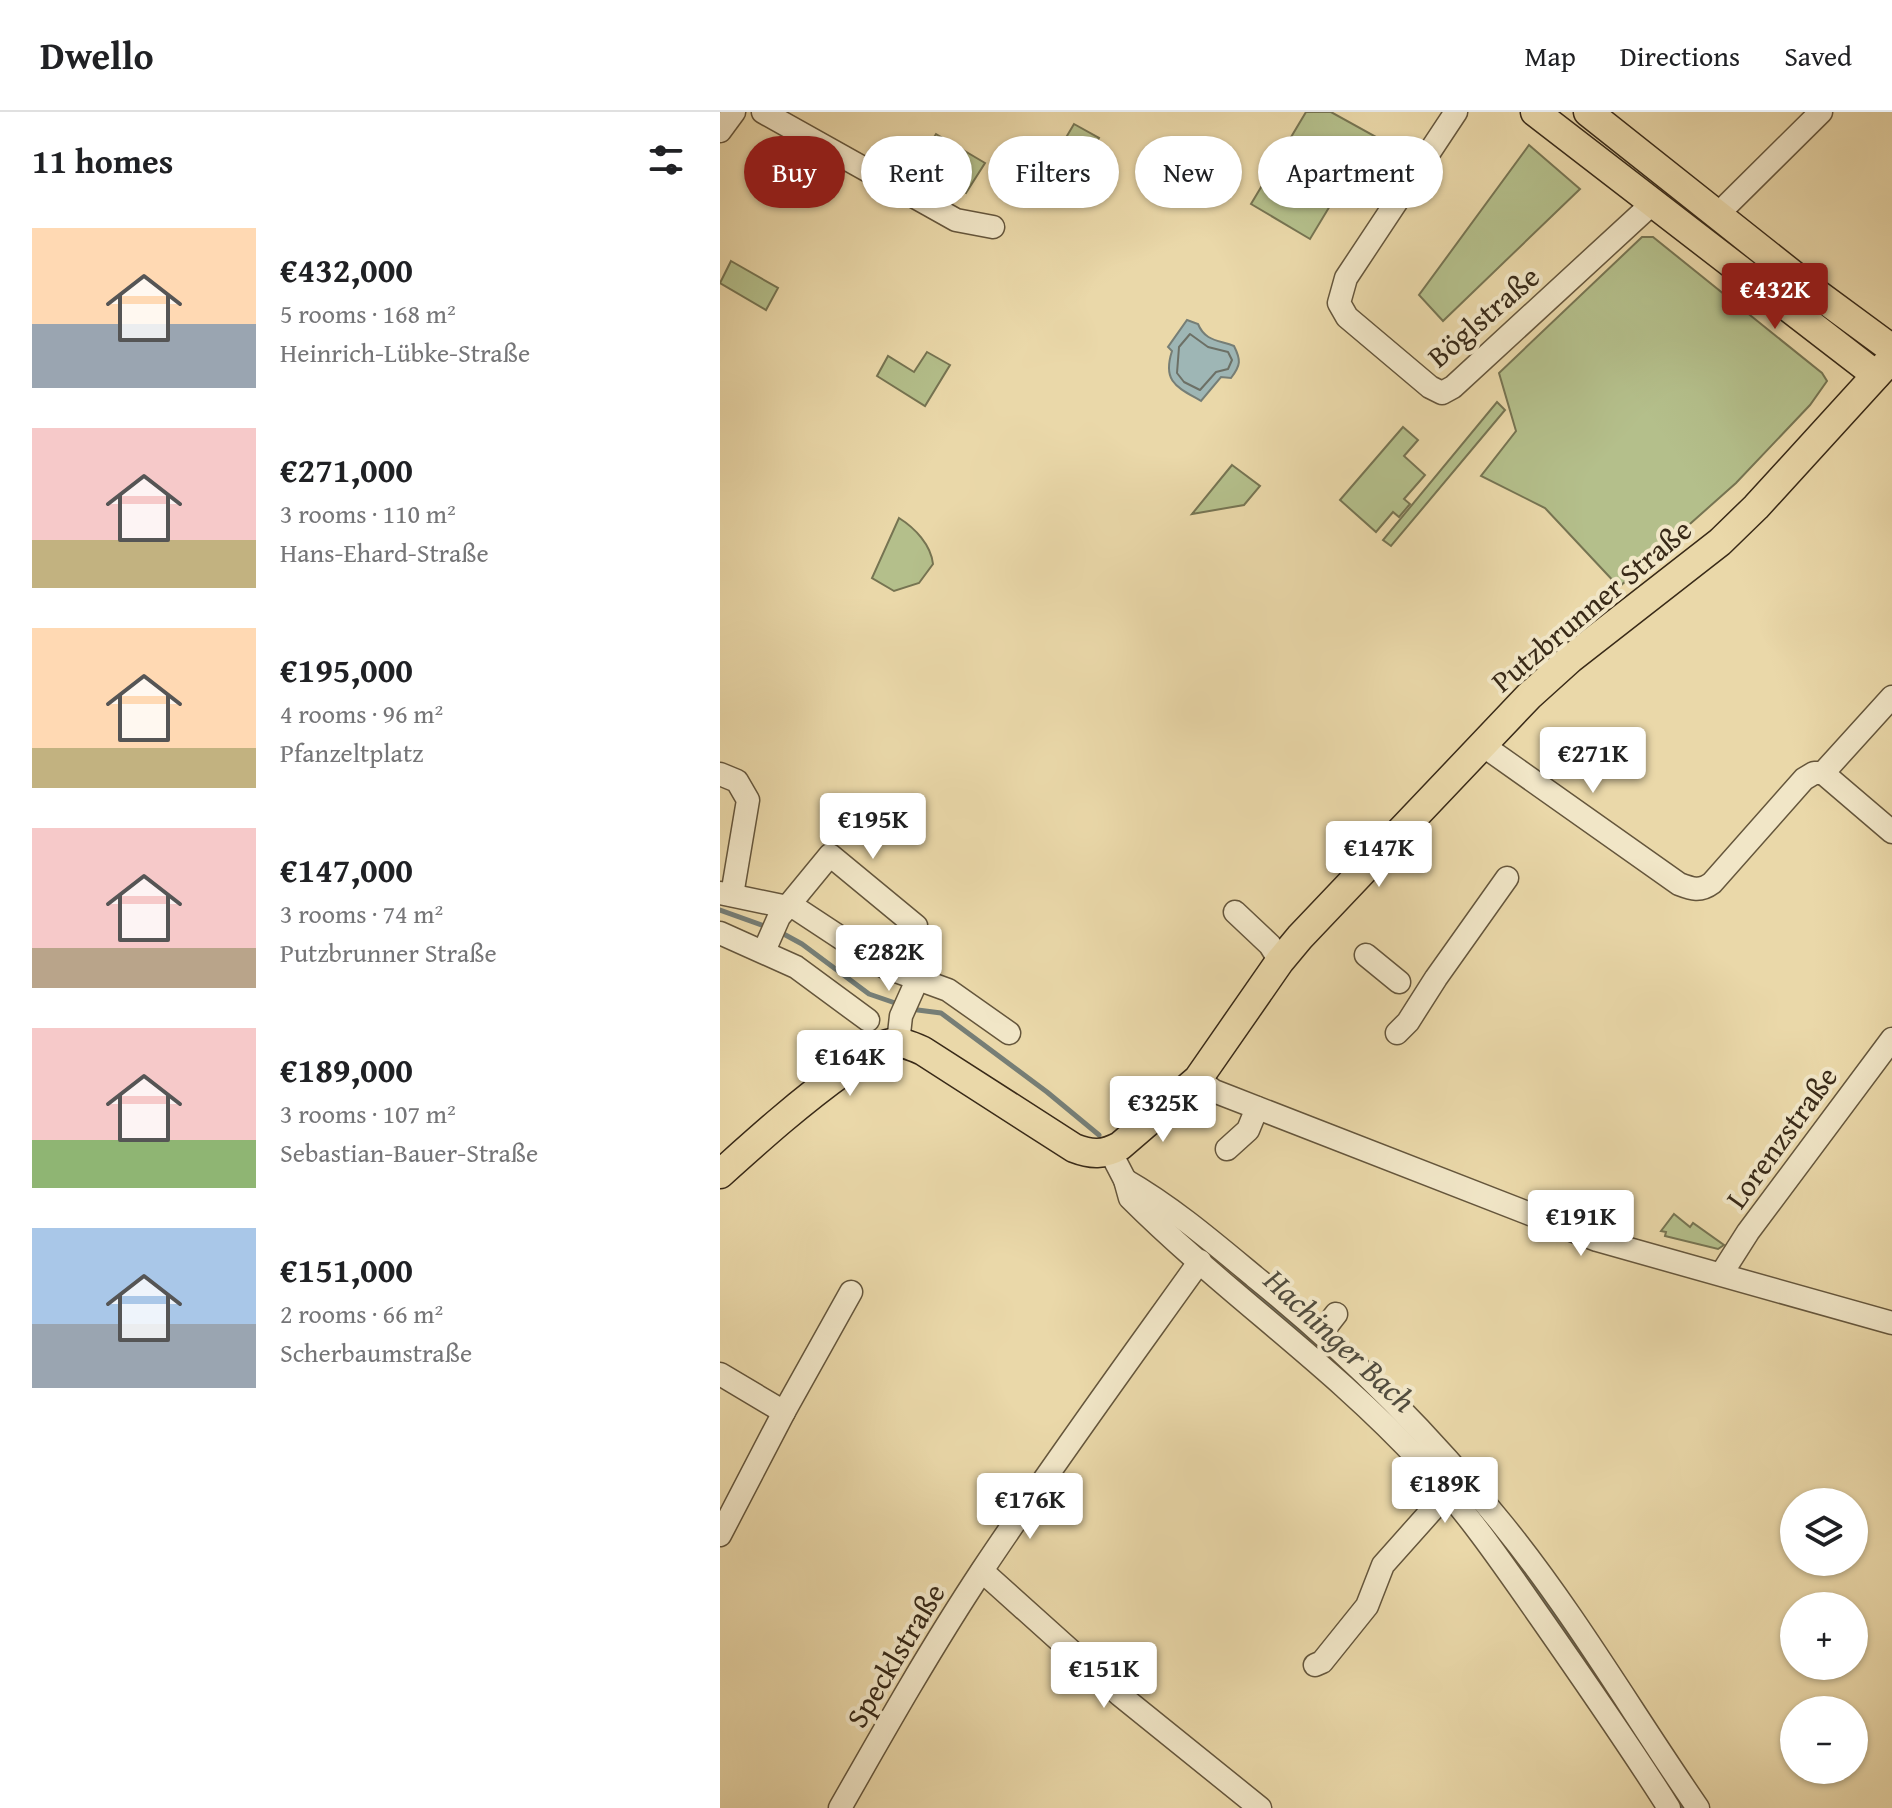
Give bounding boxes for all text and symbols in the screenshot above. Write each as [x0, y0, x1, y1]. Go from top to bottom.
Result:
text: Dwello [40, 27, 154, 83]
text: Map [1524, 35, 1576, 76]
text: Directions [1620, 35, 1740, 76]
text: Saved [1784, 35, 1852, 76]
text: 11 homes [32, 136, 173, 185]
chip: Buy [744, 136, 845, 208]
chip: Rent [861, 136, 972, 208]
chip: Filters [988, 136, 1119, 208]
chip: New [1135, 136, 1242, 208]
chip: Apartment [1258, 136, 1443, 208]
icon: filters [644, 138, 688, 182]
text: €432,000 [280, 245, 413, 294]
street label: Böglstraße [1417, 255, 1549, 377]
icon: home [96, 260, 192, 356]
pin: €432K [1719, 263, 1831, 331]
text: €432K [1740, 269, 1810, 308]
text: 5 rooms · 168 m² [280, 294, 456, 333]
text: Heinrich-Lübke-Straße [280, 333, 530, 372]
text: €271,000 [280, 445, 413, 494]
icon: home [96, 460, 192, 556]
text: 3 rooms · 110 m² [280, 494, 456, 533]
street label: Putzbrunner Straße [1481, 508, 1701, 702]
text: Hans-Ehard-Straße [280, 533, 489, 572]
text: €195,000 [280, 645, 413, 694]
icon: home [96, 660, 192, 756]
text: 4 rooms · 96 m² [280, 694, 443, 733]
pin: €271K [1537, 727, 1649, 795]
text: Pfanzeltplatz [280, 733, 423, 772]
text: €271K [1558, 733, 1628, 772]
pin: €195K [817, 793, 929, 861]
text: €195K [838, 799, 908, 838]
pin: €147K [1323, 821, 1435, 889]
text: €147K [1344, 827, 1414, 866]
text: €147,000 [280, 845, 413, 894]
icon: home [96, 860, 192, 956]
text: 3 rooms · 74 m² [280, 894, 443, 933]
pin: €282K [833, 925, 945, 993]
text: €282K [854, 931, 924, 970]
text: Putzbrunner Straße [280, 933, 497, 972]
pin: €164K [794, 1030, 906, 1098]
text: €164K [815, 1036, 885, 1075]
text: €189,000 [280, 1045, 413, 1094]
street label: Lorenzstraße [1714, 1057, 1848, 1217]
icon: home [96, 1060, 192, 1156]
pin: €325K [1107, 1076, 1219, 1144]
text: €325K [1128, 1082, 1198, 1121]
text: 3 rooms · 107 m² [280, 1094, 456, 1133]
text: Sebastian-Bauer-Straße [280, 1133, 538, 1172]
pin: €191K [1525, 1190, 1637, 1258]
text: €191K [1546, 1196, 1616, 1235]
text: €151,000 [280, 1245, 413, 1294]
water label: Hachinger Bach [1253, 1256, 1426, 1423]
icon: home [96, 1260, 192, 1356]
text: 2 rooms · 66 m² [280, 1294, 443, 1333]
text: Scherbaumstraße [280, 1333, 472, 1372]
pin: €189K [1389, 1457, 1501, 1525]
text: €189K [1410, 1463, 1480, 1502]
pin: €176K [974, 1473, 1086, 1541]
text: €176K [995, 1479, 1065, 1518]
map controls [1780, 1488, 1868, 1784]
button: layers [1780, 1488, 1868, 1576]
street label: Specklstraße [834, 1574, 956, 1736]
button: + [1780, 1592, 1868, 1680]
pin: €151K [1048, 1642, 1160, 1710]
text: €151K [1069, 1648, 1139, 1687]
button: − [1780, 1696, 1868, 1784]

